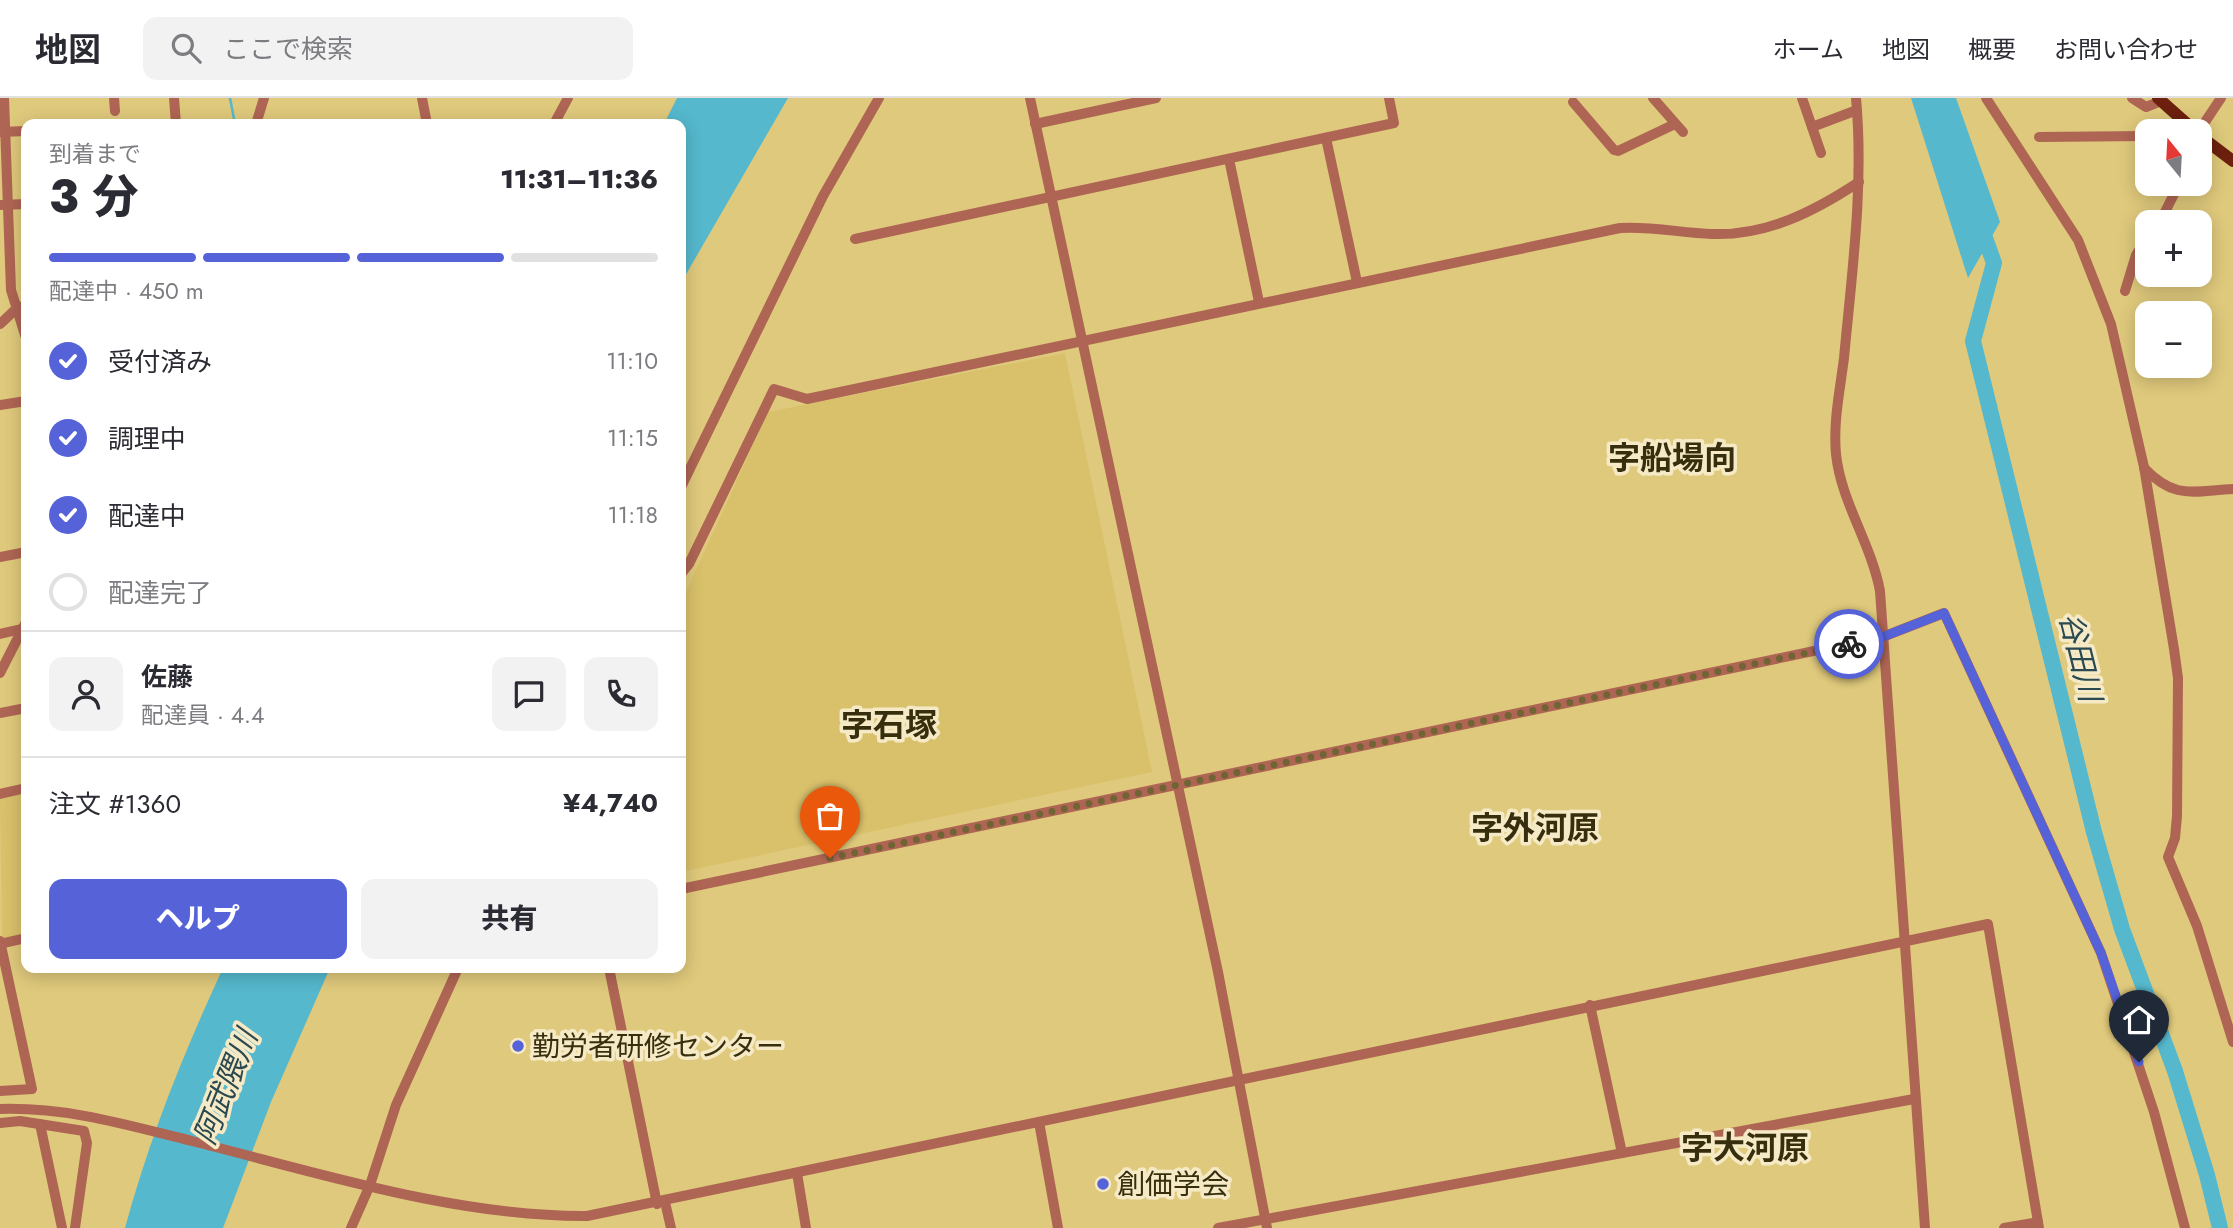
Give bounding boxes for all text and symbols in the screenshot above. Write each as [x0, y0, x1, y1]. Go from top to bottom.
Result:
search box [143, 17, 633, 80]
text: 地図 [35, 26, 101, 73]
icon: search [167, 29, 205, 67]
text: ここで検索 [223, 30, 353, 68]
text: ホーム [1773, 32, 1844, 67]
text: 地図 [1882, 32, 1930, 67]
text: 概要 [1968, 32, 2016, 67]
text: お問い合わせ [2054, 32, 2198, 67]
north arrow [2135, 119, 2212, 196]
map controls [2135, 119, 2212, 378]
text: 到着まで [49, 137, 141, 171]
text: 11:31–11:36 [500, 160, 658, 198]
text: 3 分 [49, 164, 138, 230]
button: + [2135, 210, 2212, 287]
text: 配達中 · 450 m [49, 274, 204, 308]
button: − [2135, 301, 2212, 378]
icon: check [49, 342, 87, 380]
text: 受付済み [108, 343, 212, 381]
text: 11:10 [606, 344, 658, 378]
icon: check [49, 419, 87, 457]
text: 調理中 [108, 420, 186, 458]
text: 11:15 [607, 421, 658, 455]
district label: 字船場向 [1608, 435, 1736, 481]
icon: check [49, 496, 87, 534]
text: 配達中 [108, 497, 186, 535]
text: 11:18 [607, 498, 658, 532]
text: 配達完了 [108, 574, 212, 612]
water label: 谷田川 [2049, 608, 2113, 709]
courier [1814, 609, 1884, 679]
icon: bike [1830, 625, 1868, 663]
button: person [49, 657, 123, 731]
button: chat [492, 657, 566, 731]
button: phone [584, 657, 658, 731]
text: 佐藤 [141, 658, 193, 696]
text: 配達員 · 4.4 [141, 698, 264, 732]
district label: 字石塚 [841, 702, 937, 748]
text: ¥4,740 [563, 784, 658, 822]
text: 注文 #1360 [49, 785, 181, 823]
pin [800, 786, 860, 858]
icon: bag [811, 797, 849, 835]
district label: 字外河原 [1471, 805, 1599, 851]
button: ヘルプ [49, 879, 347, 959]
button: 共有 [361, 879, 658, 959]
pin [2109, 990, 2169, 1062]
icon: home [2120, 1001, 2158, 1039]
water label: 阿武隈川 [183, 1020, 269, 1150]
place label: 勤労者研修センター [532, 1026, 784, 1067]
marker: 勤労者研修センター [510, 1038, 526, 1054]
district label: 字大河原 [1681, 1125, 1809, 1171]
place label: 創価学会 [1117, 1164, 1229, 1205]
marker: 創価学会 [1095, 1176, 1111, 1192]

